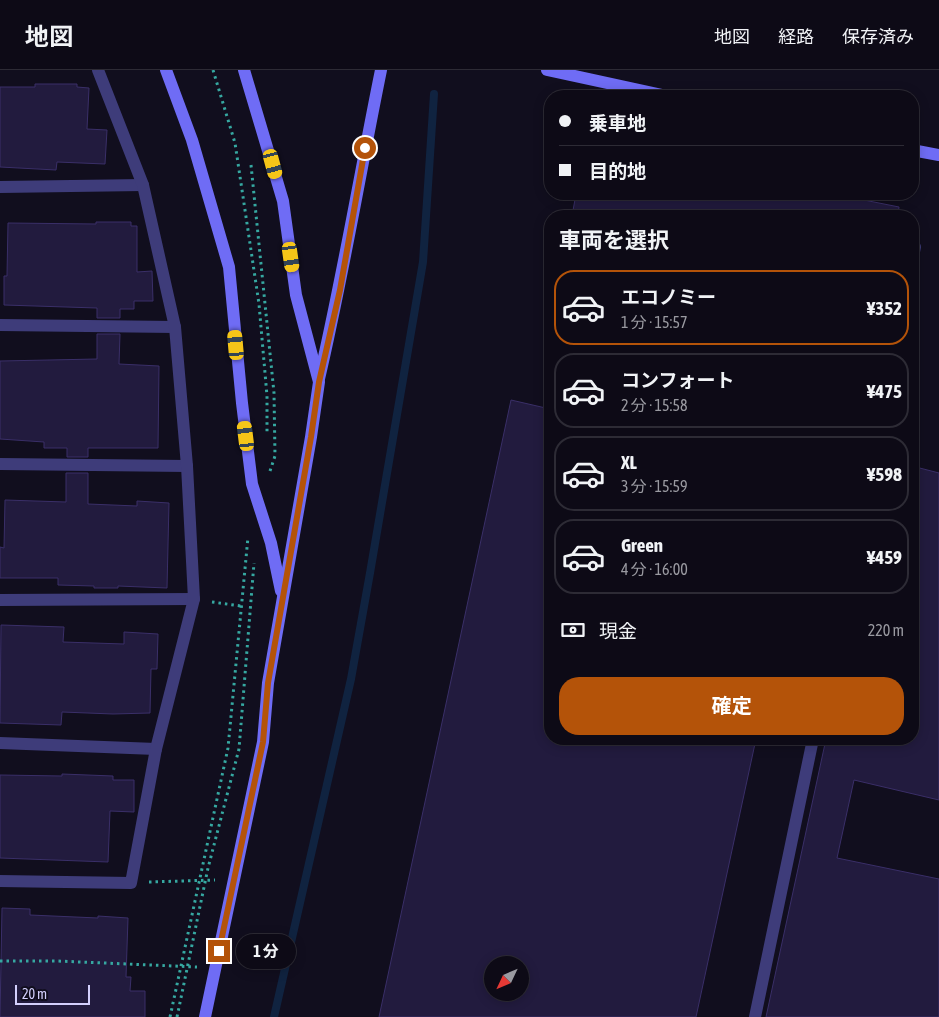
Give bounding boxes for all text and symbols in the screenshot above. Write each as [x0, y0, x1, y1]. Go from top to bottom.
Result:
text: 地図 [25, 23, 73, 50]
text: 地図 [714, 26, 750, 47]
text: 経路 [778, 26, 814, 47]
text: 保存済み [842, 26, 914, 47]
text: 乗車地 [589, 112, 646, 134]
route start [354, 137, 376, 159]
car [261, 148, 284, 180]
text: 目的地 [589, 160, 646, 182]
text: 車両を選択 [559, 227, 669, 253]
car [281, 241, 300, 273]
icon: car [561, 285, 606, 330]
text: エコノミー [621, 286, 716, 308]
text: ¥352 [867, 297, 902, 319]
text: 1 分 · 15:57 [621, 313, 687, 331]
car [227, 329, 244, 361]
icon: car [561, 368, 606, 413]
text: コンフォート [621, 369, 734, 391]
text: ¥475 [867, 380, 902, 402]
text: 2 分 · 15:58 [621, 396, 687, 414]
car [236, 420, 255, 452]
icon: car [561, 451, 606, 496]
text: XL [621, 451, 637, 473]
text: ¥598 [867, 463, 902, 485]
text: 3 分 · 15:59 [621, 477, 687, 495]
icon: car [561, 534, 606, 579]
text: Green [621, 534, 663, 556]
text: ¥459 [867, 546, 902, 568]
text: 4 分 · 16:00 [621, 560, 688, 578]
icon: cash [559, 616, 587, 644]
text: 現金 [599, 620, 637, 642]
text: 220 m [868, 621, 904, 639]
button: 確定 [559, 677, 904, 735]
callout: 1 分 [236, 934, 296, 968]
route end [208, 940, 230, 962]
text: 1 分 [253, 942, 279, 960]
north arrow [484, 956, 529, 1001]
map controls [484, 956, 529, 1001]
scale bar [15, 982, 90, 1005]
text: 20 m [22, 986, 47, 1002]

